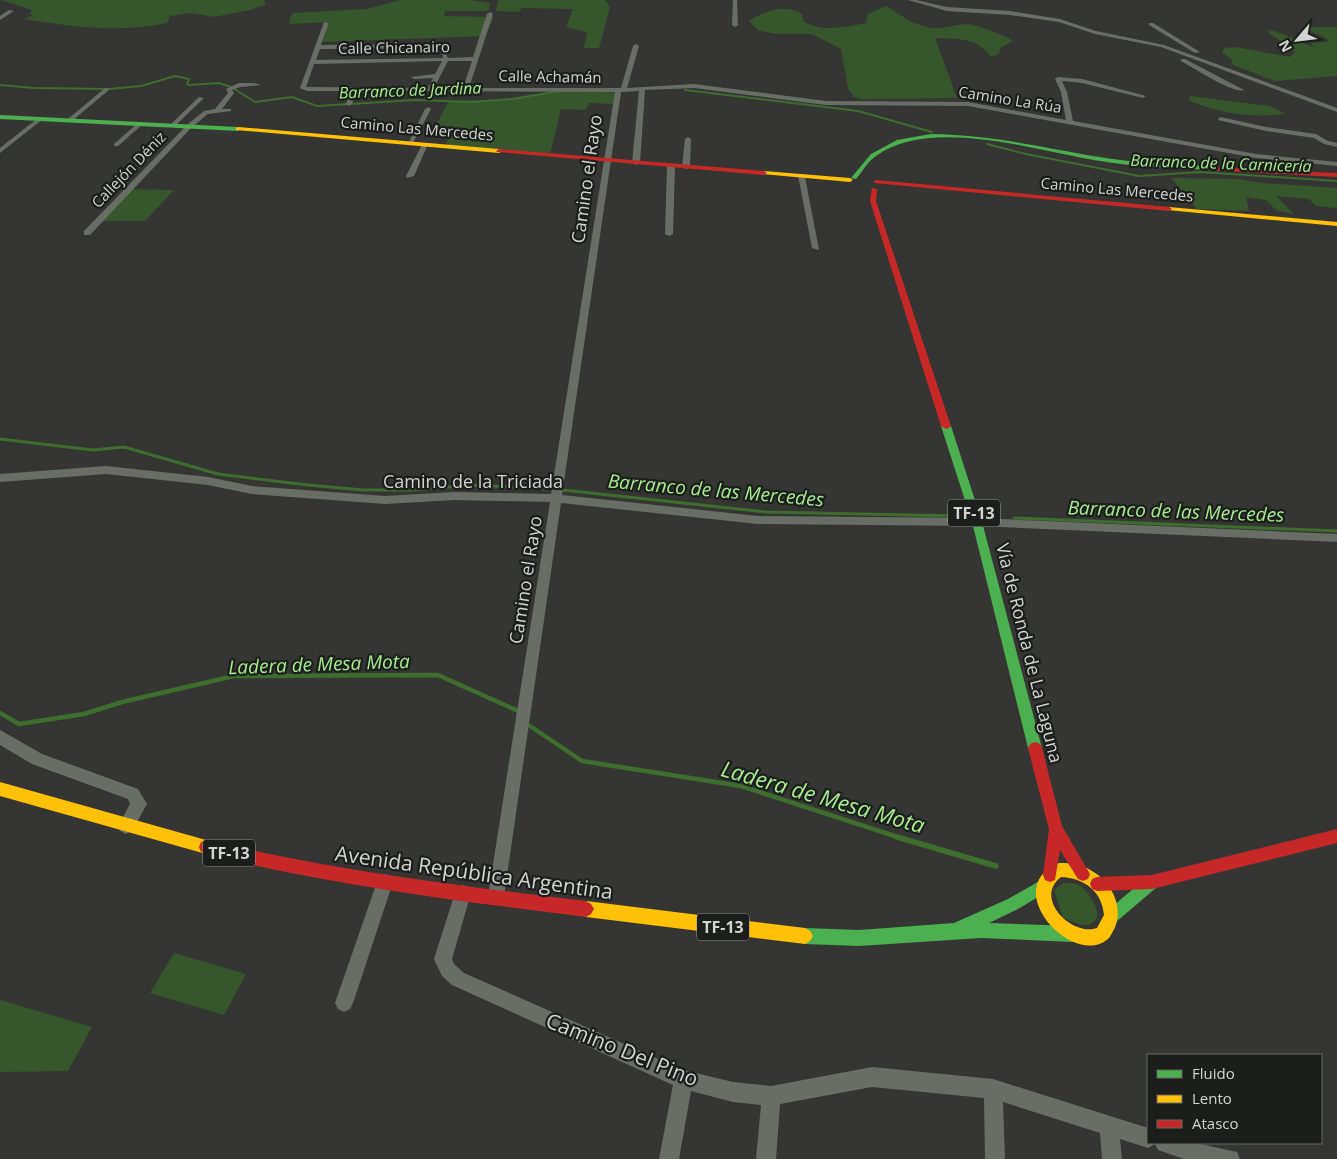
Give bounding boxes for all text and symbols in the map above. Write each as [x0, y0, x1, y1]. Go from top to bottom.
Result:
north arrow [1272, 15, 1322, 65]
street label: Calle Chicanairo [338, 36, 450, 58]
text: N [1274, 37, 1296, 56]
street label: Calle Achamán [498, 65, 602, 87]
water label: Barranco de Jardina [338, 77, 482, 103]
street label: Camino La Rúa [957, 81, 1063, 117]
street label: Camino Las Mercedes [340, 111, 494, 145]
street label: Camino el Rayo [565, 113, 607, 245]
street label: Callejón Déniz [87, 127, 170, 212]
water label: Barranco de la Carnicería [1130, 149, 1312, 177]
street label: Camino Las Mercedes [1040, 172, 1194, 206]
water label: Barranco de las Mercedes [607, 468, 825, 512]
street label: Camino de la Triciada [383, 469, 563, 493]
water label: Barranco de las Mercedes [1067, 494, 1285, 528]
road number: TF-13 [948, 499, 1000, 526]
street label: Camino el Rayo [503, 514, 547, 646]
street label: Vía de Ronda de La Laguna [991, 540, 1069, 765]
water label: Ladera de Mesa Mota [228, 648, 410, 680]
water label: Ladera de Mesa Mota [718, 753, 929, 839]
street label: Avenida República Argentina [333, 839, 615, 905]
road number: TF-13 [203, 840, 255, 866]
road number: TF-13 [697, 914, 749, 940]
street label: Camino Del Pino [542, 1006, 703, 1092]
legend [1147, 1054, 1322, 1144]
text: Fluido [1192, 1063, 1235, 1083]
text: Lento [1192, 1088, 1232, 1108]
text: Atasco [1192, 1113, 1239, 1133]

